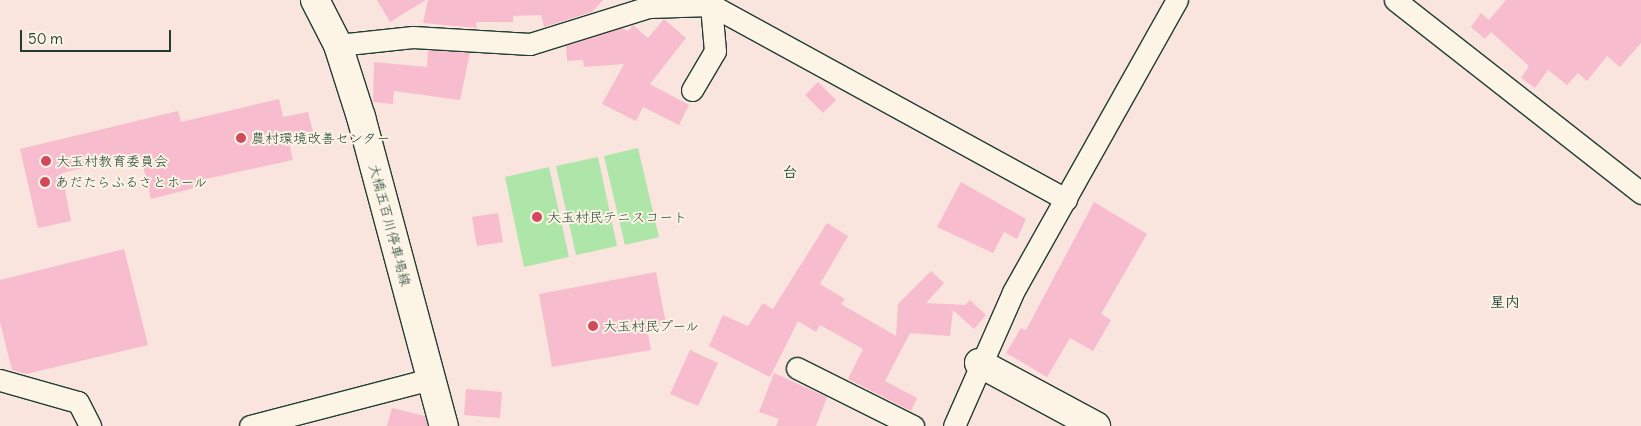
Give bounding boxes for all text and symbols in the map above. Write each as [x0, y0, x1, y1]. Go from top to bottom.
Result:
scale bar [22, 20, 174, 52]
text: 50 m [28, 29, 63, 48]
place label: 農村環境改善センター [251, 130, 391, 146]
marker: 農村環境改善センター [235, 132, 247, 144]
place label: 大玉村教育委員会 [56, 153, 168, 169]
marker: 大玉村教育委員会 [40, 155, 52, 167]
street label: 大橋五百川停車場線 [366, 162, 414, 288]
district label: 台 [783, 163, 797, 181]
place label: あだたらふるさとホール [55, 174, 209, 190]
marker: あだたらふるさとホール [39, 176, 51, 188]
place label: 大玉村民テニスコート [547, 209, 687, 225]
marker: 大玉村民テニスコート [531, 211, 543, 223]
district label: 星内 [1490, 293, 1520, 311]
place label: 大玉村民プール [603, 318, 700, 334]
marker: 大玉村民プール [587, 320, 599, 332]

